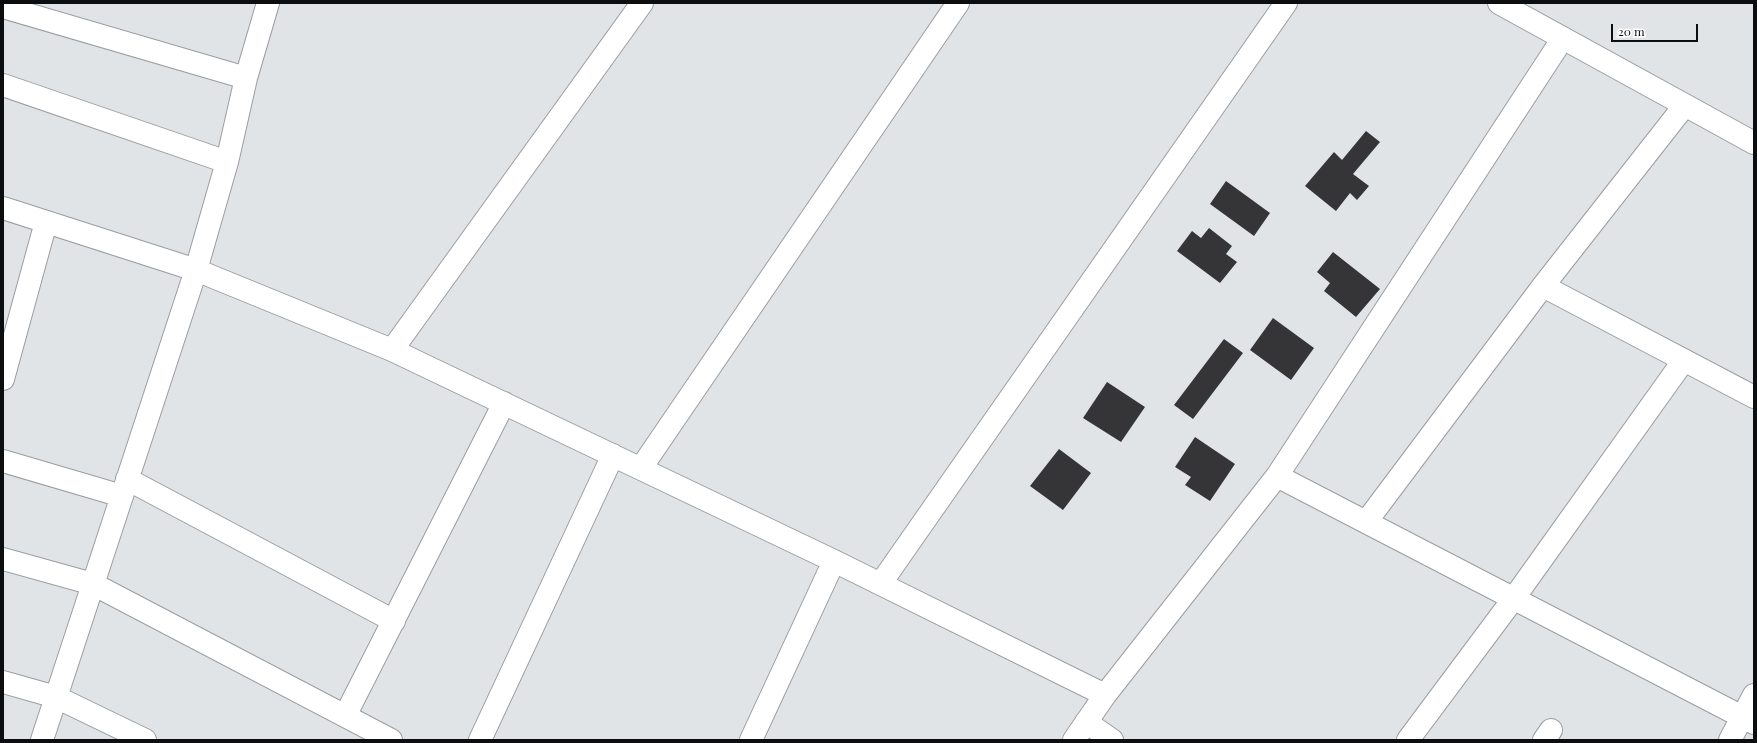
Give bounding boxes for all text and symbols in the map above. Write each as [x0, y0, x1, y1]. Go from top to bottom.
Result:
scale bar [1613, 16, 1700, 42]
text: 20 m [1618, 23, 1645, 39]

